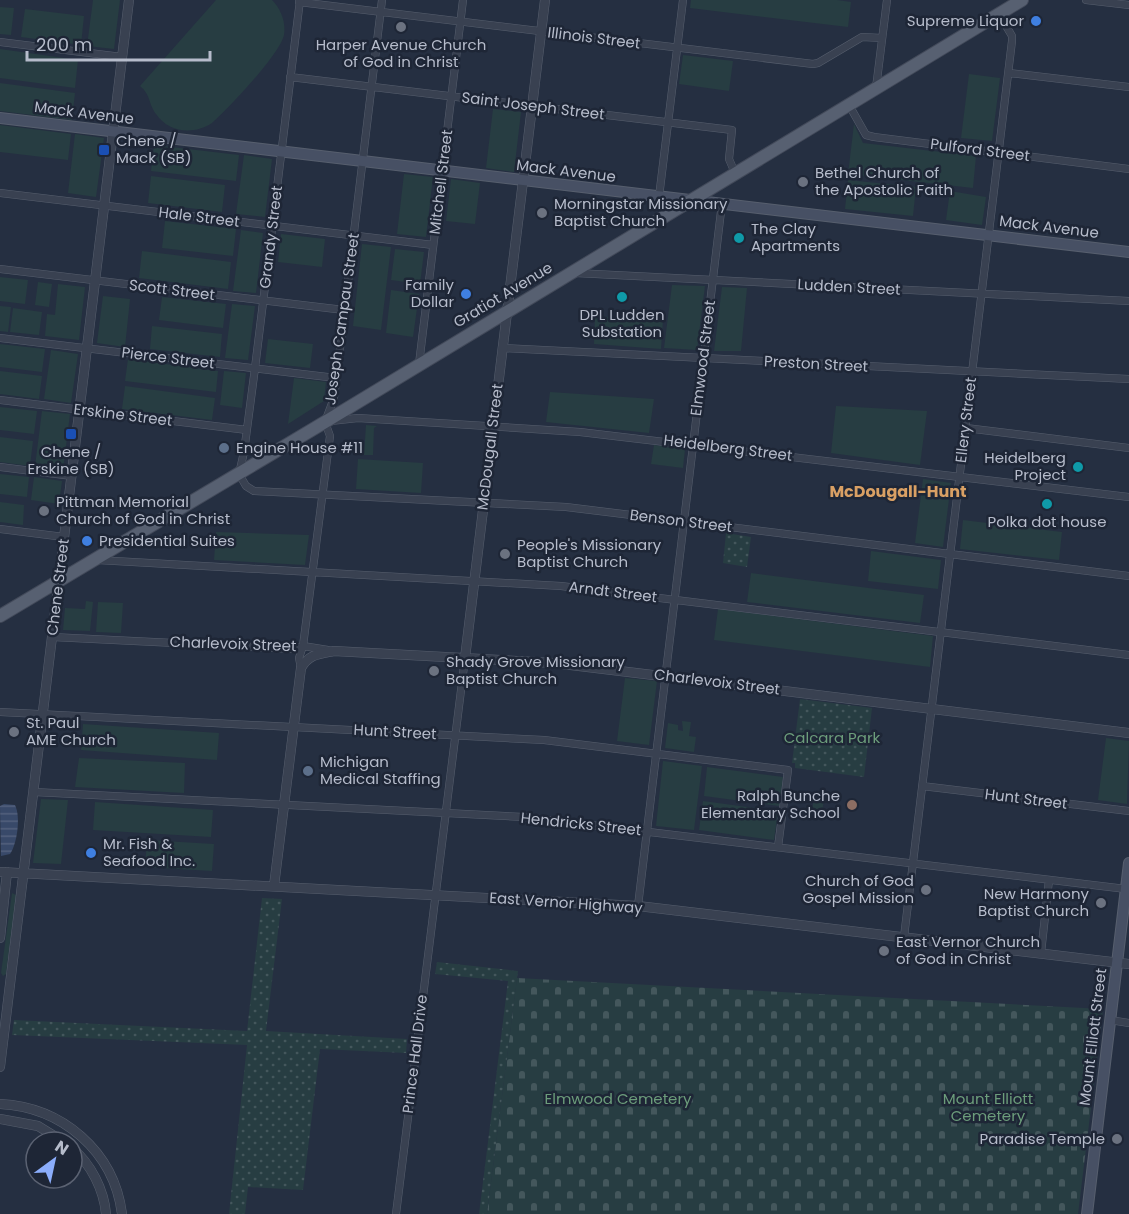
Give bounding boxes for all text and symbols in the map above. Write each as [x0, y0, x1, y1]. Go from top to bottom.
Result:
place label: Supreme Liquor [907, 10, 1024, 31]
marker: Supreme Liquor [1029, 14, 1043, 28]
marker: Harper Avenue Church of God in Christ [394, 20, 408, 34]
street label: Illinois Street [546, 21, 642, 54]
scale bar [27, 24, 210, 62]
text: 200 m [36, 32, 92, 57]
place label: Harper Avenue Church of God in Christ [316, 34, 486, 72]
street label: Saint Joseph Street [460, 86, 606, 125]
street label: Mack Avenue [33, 96, 135, 129]
street label: Mitchell Street [424, 128, 457, 236]
place label: Chene / Mack (SB) [116, 130, 192, 168]
street label: Pulford Street [929, 133, 1031, 166]
marker: Chene / Mack (SB) [97, 143, 111, 157]
street label: Mack Avenue [515, 154, 617, 187]
place label: Bethel Church of the Apostolic Faith [815, 162, 953, 200]
marker: Bethel Church of the Apostolic Faith [796, 175, 810, 189]
street label: Grandy Street [254, 184, 287, 290]
place label: Morningstar Missionary Baptist Church [554, 193, 728, 231]
street label: Hale Street [157, 201, 241, 232]
marker: Morningstar Missionary Baptist Church [535, 206, 549, 220]
street label: Mack Avenue [998, 210, 1100, 243]
place label: The Clay Apartments [751, 218, 840, 256]
marker: The Clay Apartments [732, 231, 746, 245]
street label: Joseph Campau Street [319, 232, 364, 406]
street label: Gratiot Avenue [449, 257, 556, 332]
street label: Ludden Street [797, 273, 901, 300]
street label: Scott Street [128, 274, 216, 305]
place label: Family Dollar [405, 274, 455, 312]
marker: Family Dollar [459, 287, 473, 301]
marker: DPL Ludden Substation [615, 290, 629, 304]
street label: Elmwood Street [685, 299, 720, 417]
place label: DPL Ludden Substation [579, 304, 665, 342]
street label: Pierce Street [120, 341, 216, 374]
street label: Preston Street [764, 350, 869, 377]
street label: Ellery Street [950, 376, 981, 464]
street label: McDougall Street [471, 382, 508, 511]
street label: Erskine Street [72, 398, 174, 431]
marker: Chene / Erskine (SB) [64, 427, 78, 441]
street label: Heidelberg Street [662, 429, 794, 466]
place label: Engine House #11 [236, 437, 363, 458]
place label: Chene / Erskine (SB) [27, 441, 115, 479]
marker: Engine House #11 [217, 441, 231, 455]
place label: Heidelberg Project [984, 447, 1066, 485]
marker: Heidelberg Project [1071, 460, 1085, 474]
district label: McDougall-Hunt [829, 480, 967, 503]
place label: Pittman Memorial Church of God in Christ [56, 491, 230, 529]
marker: Polka dot house [1040, 497, 1054, 511]
marker: Pittman Memorial Church of God in Christ [37, 504, 51, 518]
street label: Benson Street [629, 504, 733, 537]
place label: Polka dot house [988, 511, 1106, 532]
place label: Presidential Suites [99, 530, 235, 551]
marker: Presidential Suites [80, 534, 94, 548]
place label: People's Missionary Baptist Church [517, 534, 662, 572]
street label: Chene Street [41, 537, 74, 637]
marker: People's Missionary Baptist Church [498, 547, 512, 561]
street label: Arndt Street [568, 576, 658, 607]
street label: Charlevoix Street [169, 631, 297, 656]
place label: Shady Grove Missionary Baptist Church [446, 651, 626, 689]
street label: Charlevoix Street [653, 663, 781, 700]
marker: Shady Grove Missionary Baptist Church [427, 664, 441, 678]
place label: St. Paul AME Church [26, 712, 116, 750]
street label: Hunt Street [353, 719, 437, 744]
marker: St. Paul AME Church [7, 725, 21, 739]
park label: Calcara Park [784, 727, 881, 748]
place label: Michigan Medical Staffing [320, 751, 441, 789]
marker: Michigan Medical Staffing [301, 764, 315, 778]
street label: Hunt Street [984, 783, 1069, 814]
place label: Ralph Bunche Elementary School [701, 785, 840, 823]
marker: Ralph Bunche Elementary School [845, 798, 859, 812]
street label: Hendricks Street [520, 807, 642, 840]
place label: Mr. Fish & Seafood Inc. [103, 833, 195, 871]
marker: Mr. Fish & Seafood Inc. [84, 846, 98, 860]
place label: Church of God Gospel Mission [803, 870, 914, 908]
marker: Church of God Gospel Mission [919, 883, 933, 897]
place label: New Harmony Baptist Church [978, 883, 1090, 921]
street label: East Vernor Highway [489, 887, 644, 918]
marker: New Harmony Baptist Church [1094, 896, 1108, 910]
place label: East Vernor Church of God in Christ [896, 931, 1040, 969]
marker: East Vernor Church of God in Christ [877, 944, 891, 958]
street label: Mount Elliott Street [1074, 967, 1111, 1107]
street label: Prince Hall Drive [397, 993, 432, 1115]
park label: Elmwood Cemetery [545, 1088, 692, 1109]
park label: Mount Elliott Cemetery [943, 1088, 1033, 1126]
place label: Paradise Temple [979, 1128, 1105, 1149]
north arrow [24, 1130, 84, 1190]
marker: Paradise Temple [1110, 1132, 1124, 1146]
text: N [51, 1135, 73, 1161]

